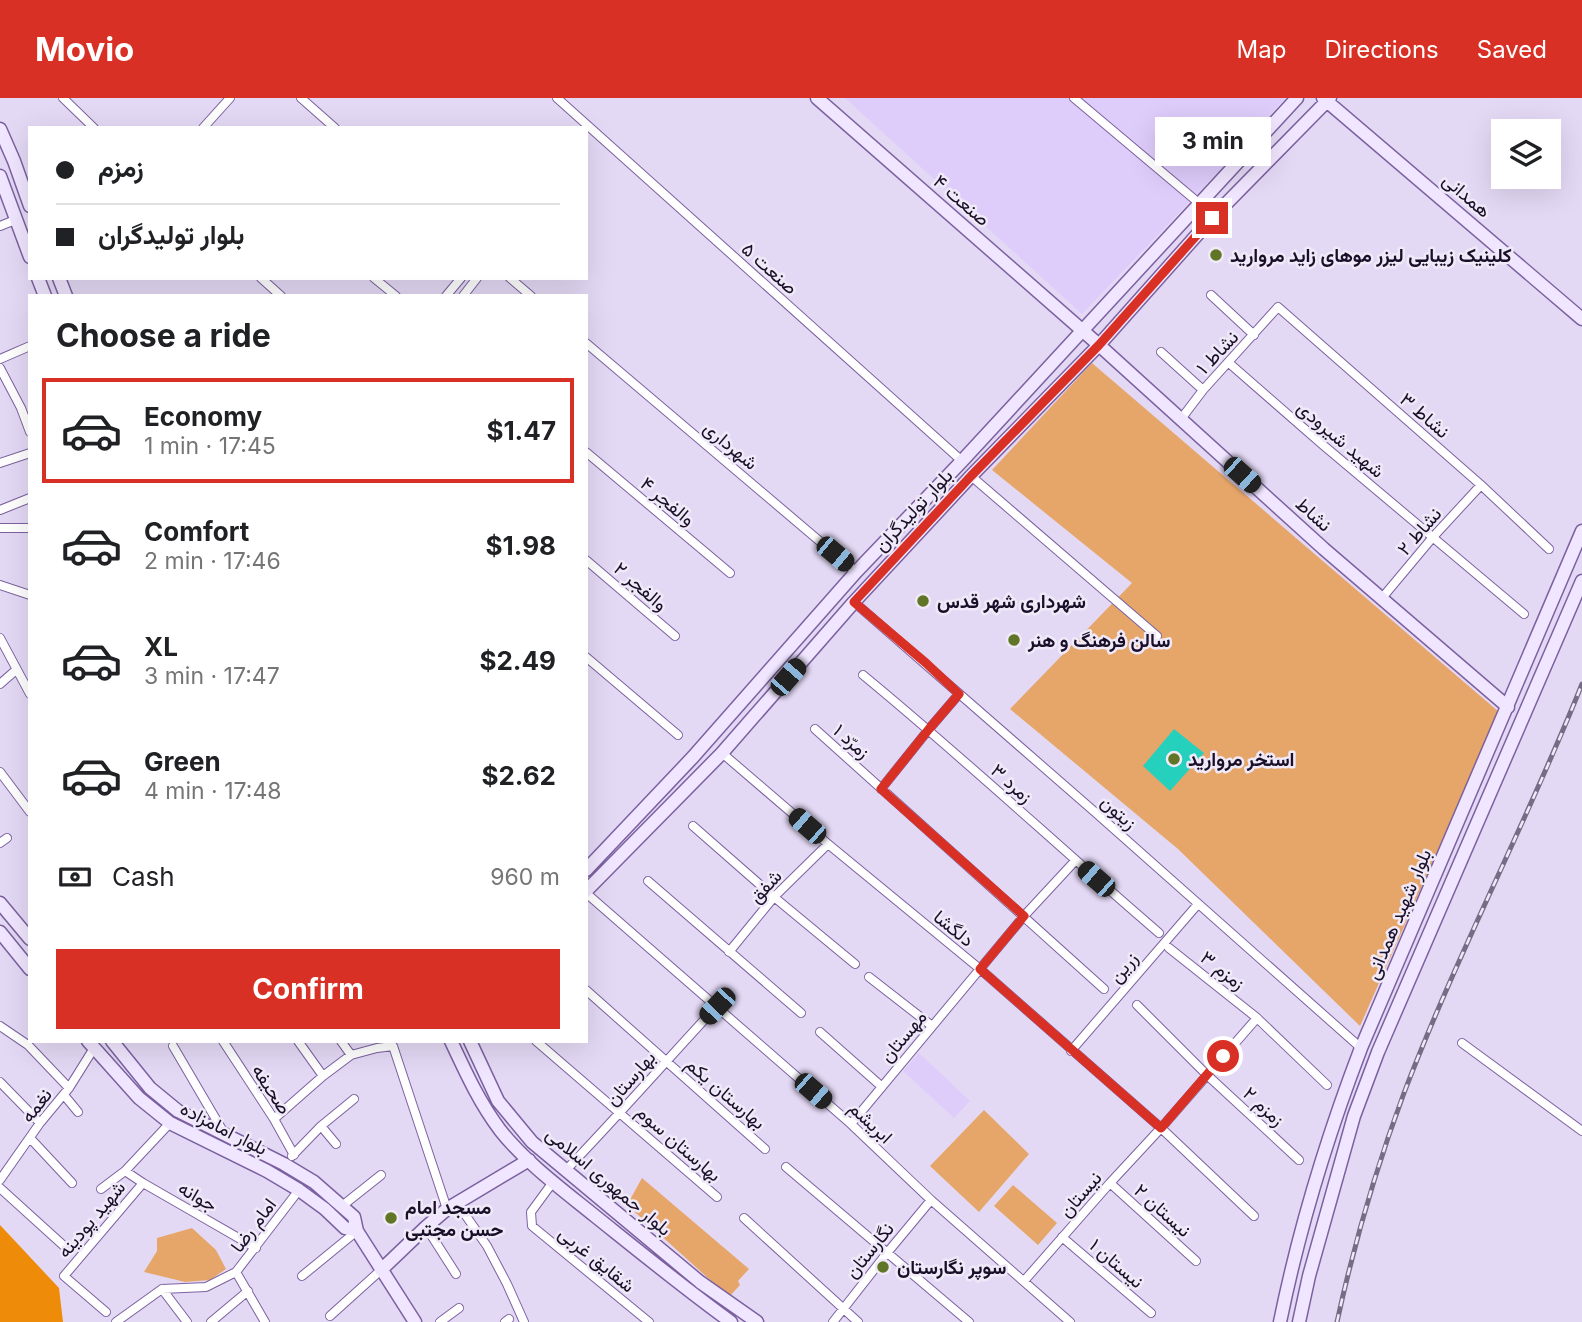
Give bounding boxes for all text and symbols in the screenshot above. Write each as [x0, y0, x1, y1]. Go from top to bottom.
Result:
text: Movio [35, 29, 134, 69]
text: Map [1237, 35, 1286, 64]
text: Directions [1324, 35, 1439, 64]
text: Saved [1477, 35, 1547, 64]
callout: 3 min [1154, 116, 1270, 166]
map controls [1491, 119, 1561, 189]
button: layers [1491, 119, 1561, 189]
text: 3 min [1182, 127, 1244, 155]
text: زمزم [98, 152, 144, 183]
street label: همدانی [1438, 168, 1495, 223]
street label: صنعت ۴ [929, 170, 995, 231]
route end [1196, 202, 1228, 234]
text: بلوار تولیدگران [98, 219, 244, 250]
street label: صنعت ۵ [737, 237, 802, 299]
place label: کلینیک زیبایی لیزر موهای زاید مروارید [1230, 244, 1512, 268]
marker: کلینیک زیبایی لیزر موهای زاید مروارید [1208, 247, 1224, 263]
text: Choose a ride [56, 316, 271, 355]
street label: نشاط ۱ [1191, 326, 1243, 379]
street label: نشاط ۳ [1395, 388, 1454, 443]
street label: شهید شیرودی [1292, 396, 1389, 483]
icon: car [60, 399, 123, 462]
text: Economy [144, 401, 262, 432]
text: $1.47 [486, 415, 556, 446]
street label: شهرداری [699, 416, 762, 475]
text: 1 min · 17:45 [144, 432, 276, 460]
car [1220, 453, 1265, 497]
street label: بلوار تولیدگران [869, 464, 957, 556]
street label: والفجر ۴ [636, 472, 700, 531]
street label: نشاط [1291, 492, 1336, 536]
street label: نشاط ۲ [1392, 503, 1446, 560]
icon: car [60, 514, 123, 577]
text: Comfort [144, 516, 249, 547]
text: $1.98 [486, 530, 556, 561]
car [813, 532, 858, 576]
text: 2 min · 17:46 [144, 547, 281, 575]
street label: والفجر ۲ [609, 557, 672, 616]
place label: شهرداری شهر قدس [937, 590, 1086, 614]
marker: شهرداری شهر قدس [915, 593, 931, 609]
icon: car [60, 629, 123, 692]
place label: سالن فرهنگ و هنر [1027, 629, 1170, 653]
text: XL [144, 631, 178, 662]
marker: سالن فرهنگ و هنر [1006, 632, 1022, 648]
text: $2.49 [479, 645, 556, 676]
car [767, 654, 810, 700]
text: 3 min · 17:47 [144, 662, 280, 690]
street label: زمرّد ۱ [829, 719, 875, 764]
icon: car [60, 744, 123, 807]
text: Green [144, 746, 221, 777]
place label: استخر مروارید [1188, 748, 1294, 772]
marker: استخر مروارید [1166, 751, 1182, 767]
street label: زمرد ۳ [986, 759, 1037, 808]
text: $2.62 [481, 760, 556, 791]
text: 4 min · 17:48 [144, 777, 282, 805]
street label: زیتون [1096, 790, 1141, 834]
car [785, 804, 830, 848]
street label: بلوار شهید همدانی [1361, 845, 1436, 983]
car [1074, 857, 1119, 901]
icon: cash [56, 858, 94, 896]
text: Cash [112, 861, 175, 892]
text: 960 m [490, 863, 560, 891]
street label: شفق [744, 865, 787, 908]
street label: دلگشا [929, 905, 979, 952]
street label: زمزم ۳ [1195, 946, 1250, 996]
street label: زرین [1104, 947, 1143, 987]
button: Confirm [56, 949, 560, 1029]
car [695, 983, 740, 1029]
street label: مهستان [875, 1006, 932, 1067]
route start [1207, 1040, 1239, 1072]
street label: بهارستان [600, 1046, 660, 1110]
street label: بهارستان یکم [680, 1053, 770, 1135]
street label: صحیفه [247, 1060, 296, 1119]
car [791, 1069, 836, 1113]
street label: زمزم ۲ [1238, 1082, 1289, 1132]
street label: نغمه [16, 1084, 57, 1127]
street label: ابریشم [843, 1096, 897, 1149]
street label: بلوار امامزاده [177, 1097, 271, 1160]
street label: بهارستان سوم [631, 1100, 726, 1187]
street label: بلوار جمهوری اسلامی [541, 1122, 676, 1241]
street label: نیستان [1054, 1167, 1107, 1222]
street label: شهید پودینه [53, 1176, 132, 1264]
street label: جوانه [174, 1176, 221, 1217]
street label: نیستان ۲ [1129, 1179, 1196, 1242]
street label: امام رضا [226, 1194, 282, 1258]
place label: مسجد امام حسن مجتبی [405, 1196, 503, 1241]
marker: مسجد امام حسن مجتبی [383, 1210, 399, 1226]
street label: نگارستان [840, 1218, 899, 1283]
street label: شقایق غربی [554, 1222, 640, 1297]
street label: نیستان ۱ [1085, 1234, 1148, 1293]
place label: سوپر نگارستان [897, 1256, 1006, 1281]
marker: سوپر نگارستان [875, 1259, 891, 1275]

